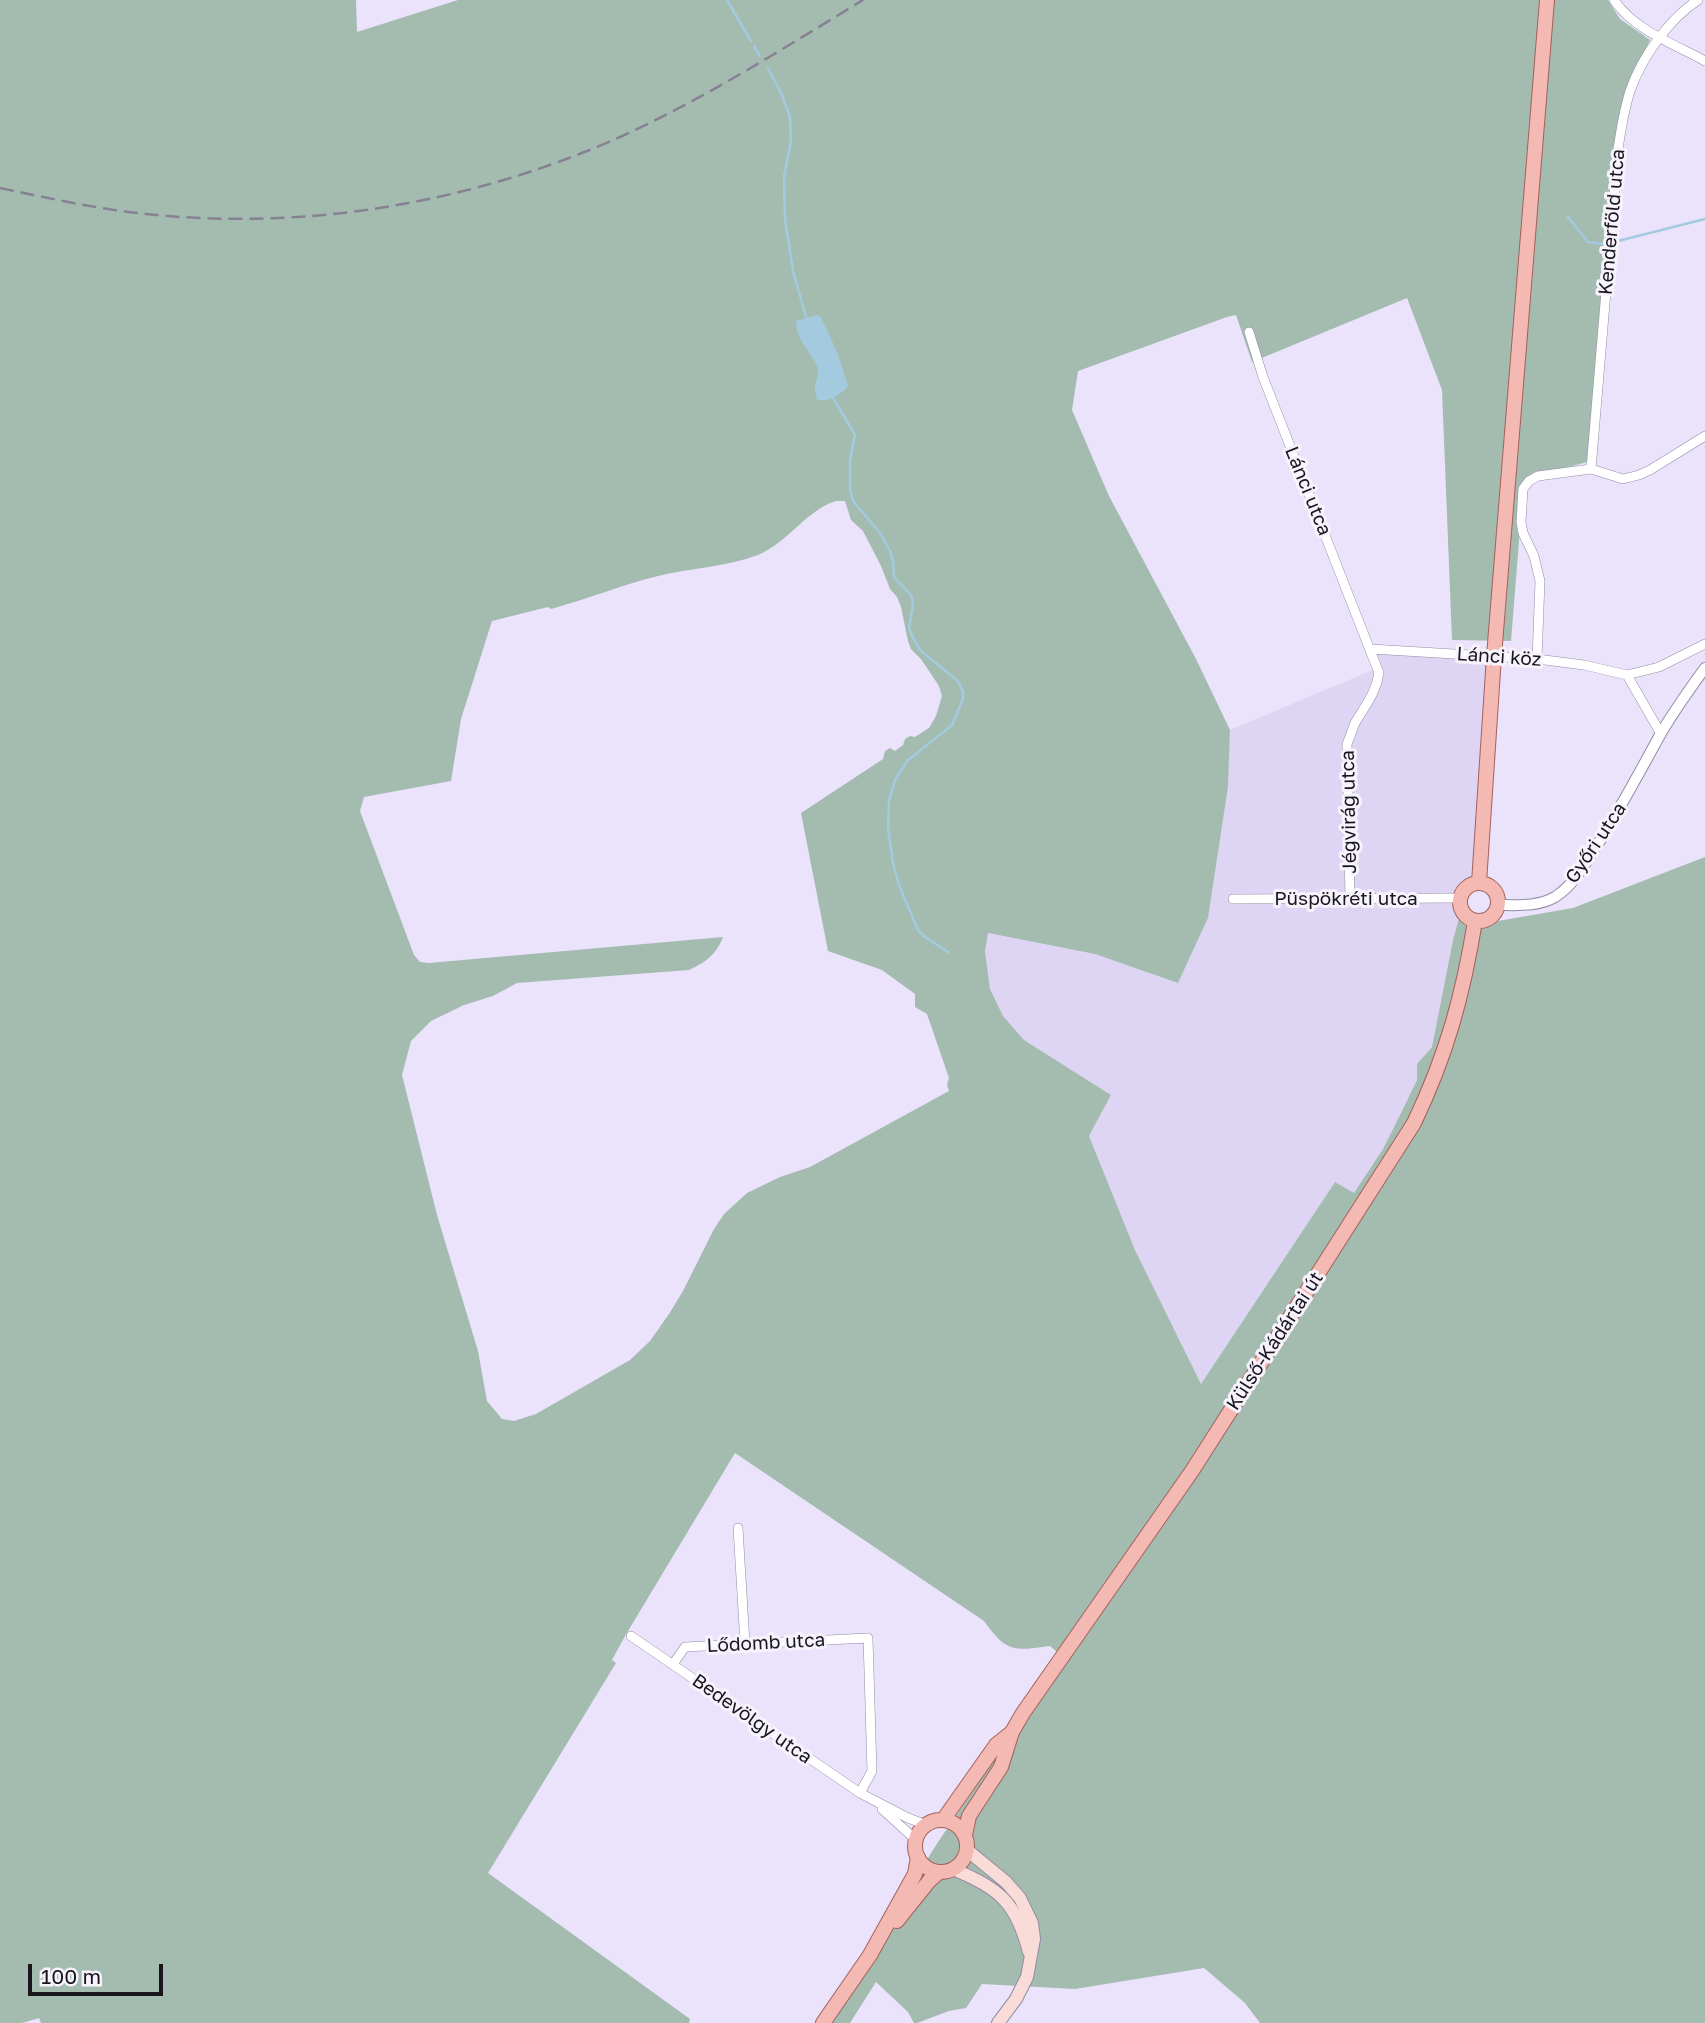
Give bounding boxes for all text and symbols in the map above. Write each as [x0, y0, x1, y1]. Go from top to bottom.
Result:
street label: Kenderföld utca [1594, 148, 1630, 296]
street label: Lánci utca [1280, 443, 1336, 539]
street label: Lánci köz [1456, 643, 1542, 671]
street label: Jégvirág utca [1337, 750, 1361, 874]
street label: Győri utca [1561, 798, 1631, 888]
street label: Püspökréti utca [1274, 888, 1418, 910]
street label: Külső-Kádártai út [1222, 1268, 1328, 1414]
street label: Lődomb utca [706, 1629, 826, 1657]
street label: Bedevölgy utca [688, 1669, 816, 1769]
scale bar [32, 1950, 166, 1994]
text: 100 m [41, 1963, 101, 1989]

